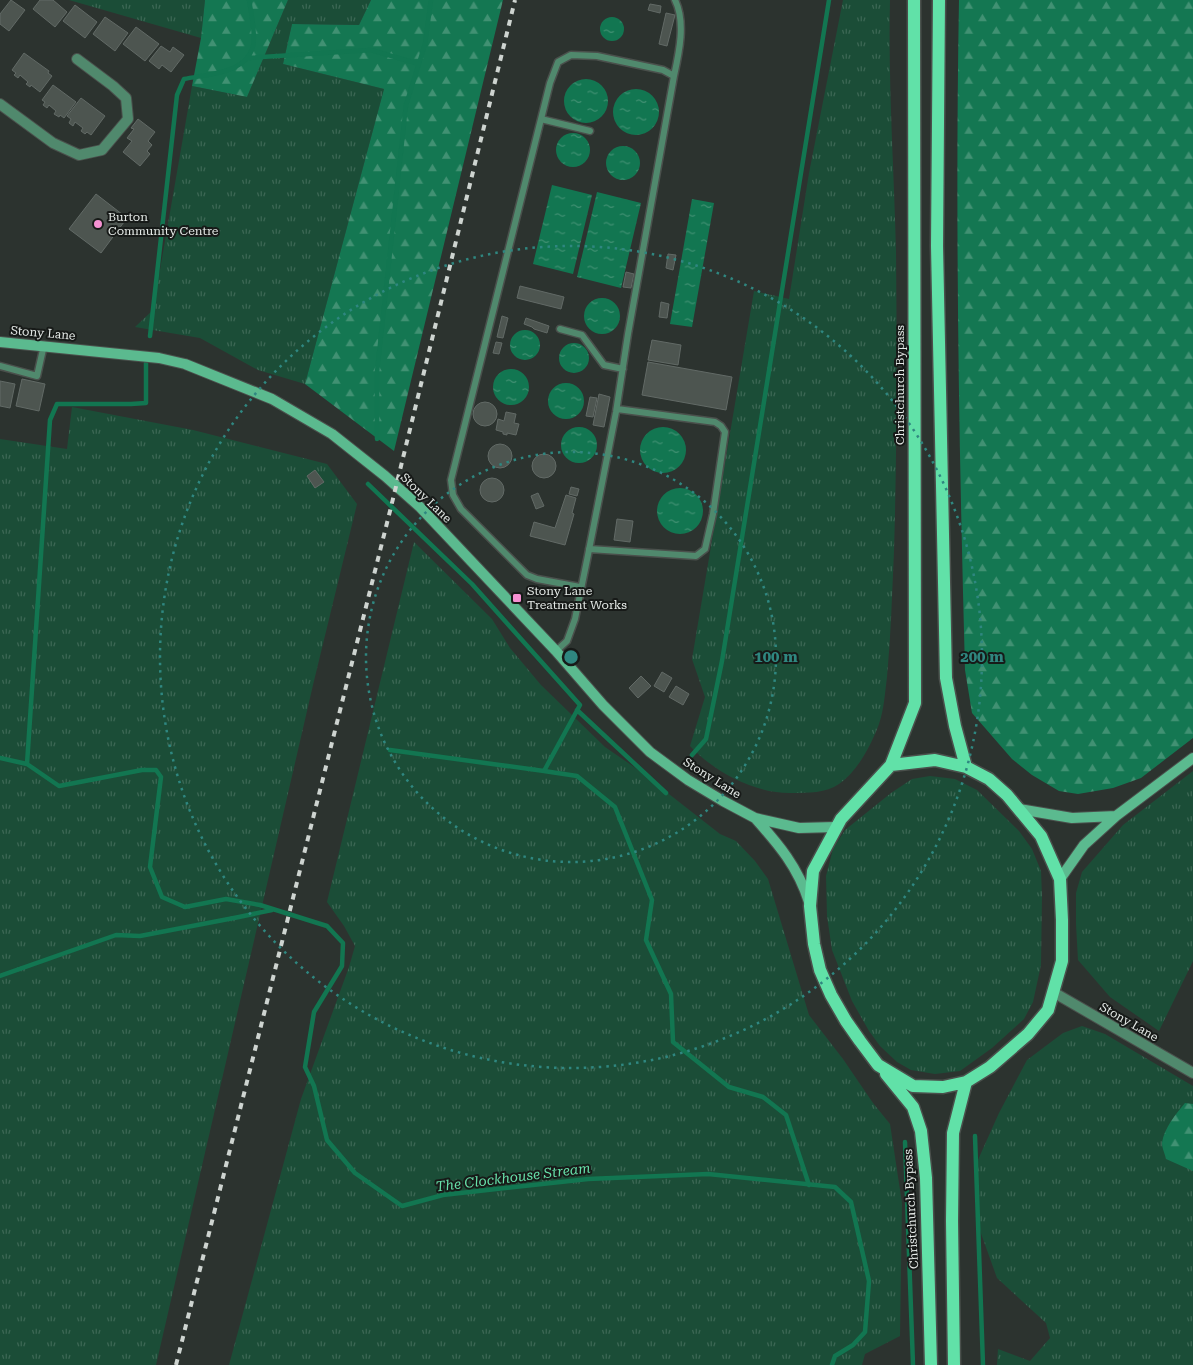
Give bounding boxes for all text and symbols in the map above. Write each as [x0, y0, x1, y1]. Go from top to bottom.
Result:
place label: Burton Community Centre [108, 210, 219, 238]
marker: Burton Community Centre [92, 218, 104, 230]
street label: Stony Lane [10, 323, 77, 343]
street label: Christchurch Bypass [893, 325, 907, 445]
street label: Stony Lane [398, 470, 455, 526]
place label: Stony Lane Treatment Works [527, 584, 627, 612]
marker: Stony Lane Treatment Works [511, 592, 523, 604]
centre of rings [562, 648, 580, 666]
text: 100 m [754, 648, 798, 666]
text: 200 m [960, 648, 1004, 666]
street label: Stony Lane [681, 755, 744, 801]
street label: Stony Lane [1097, 1000, 1161, 1045]
street label: Christchurch Bypass [901, 1148, 921, 1269]
water label: The Clockhouse Stream [435, 1160, 591, 1194]

